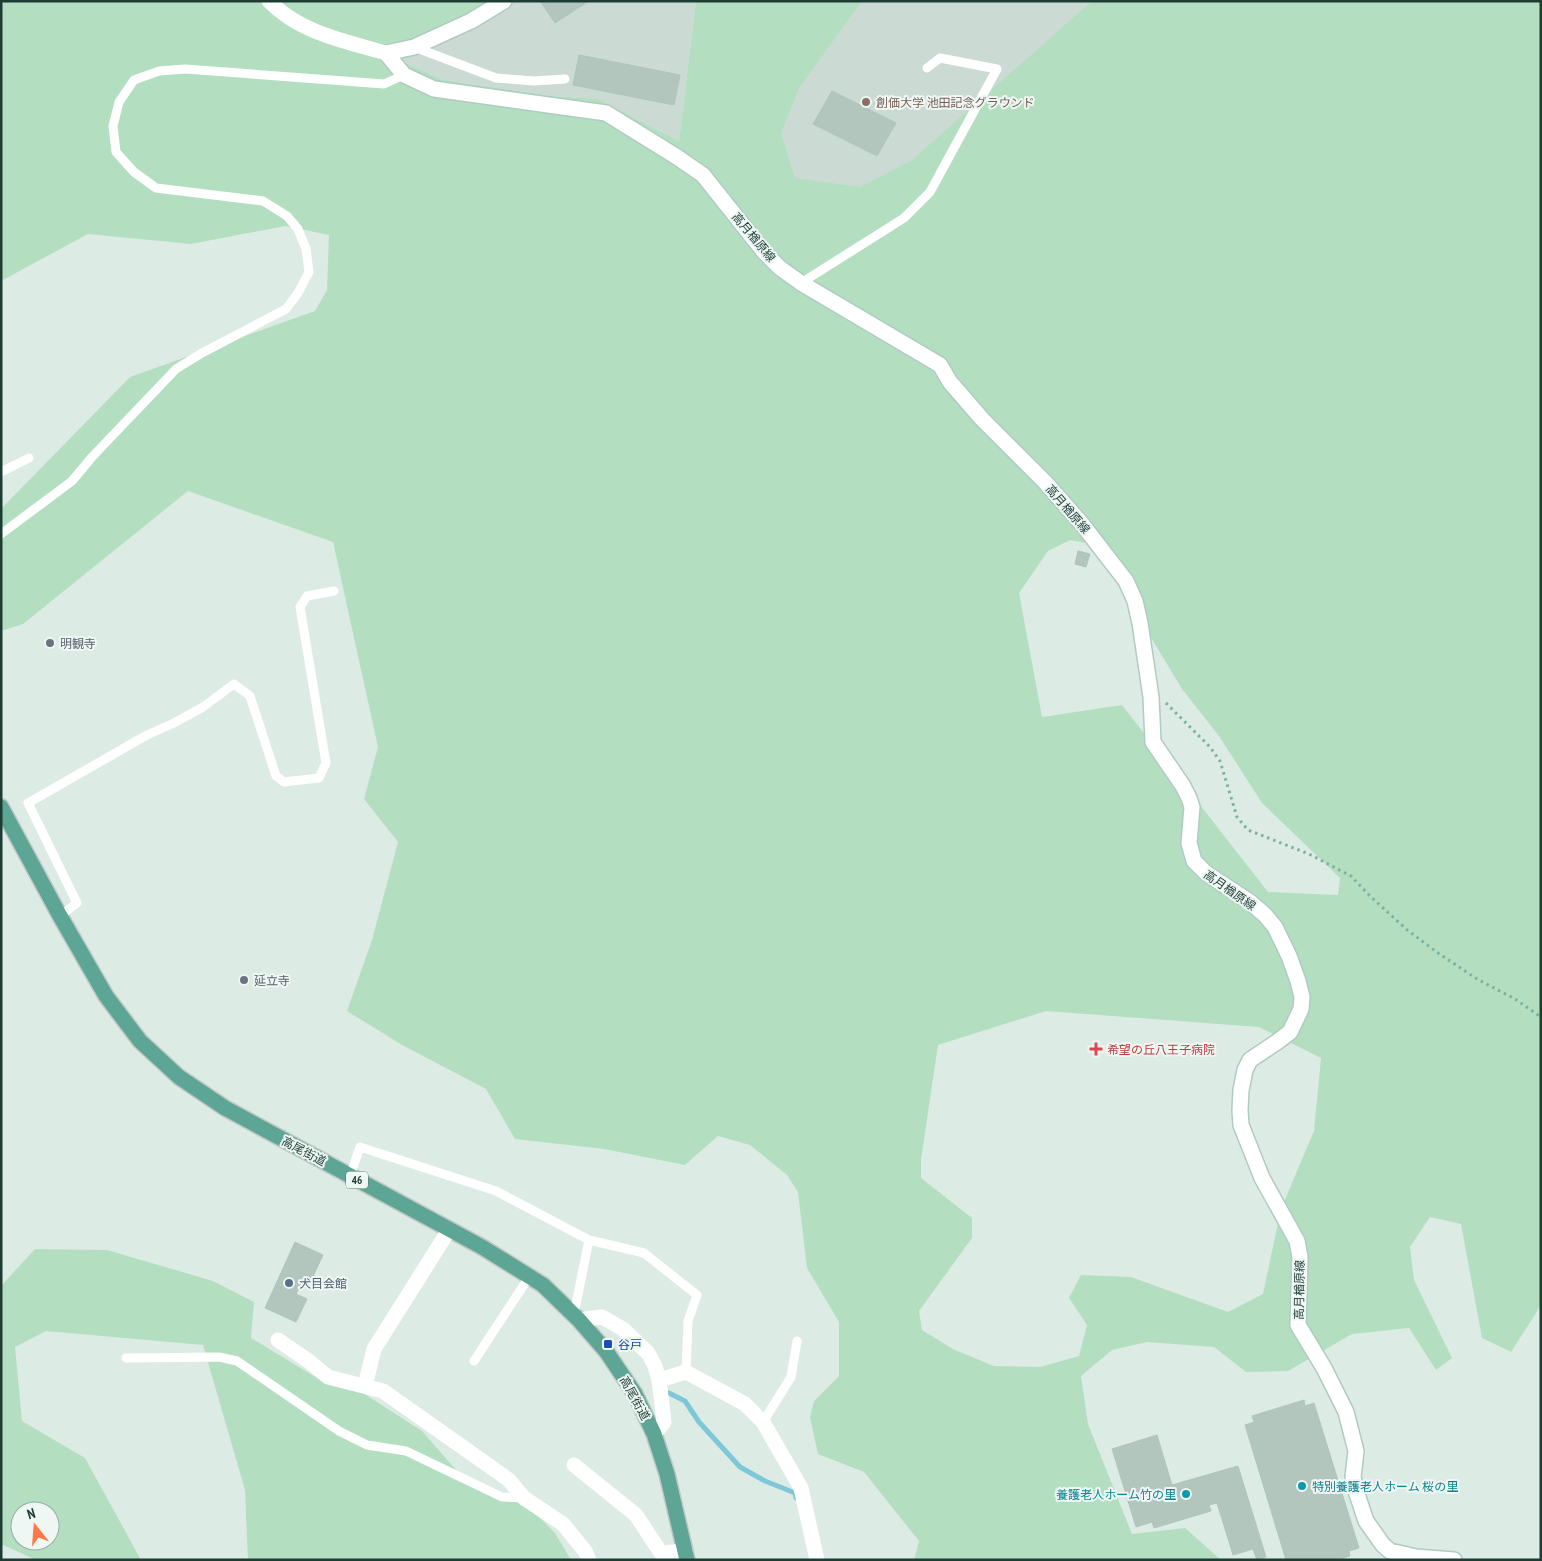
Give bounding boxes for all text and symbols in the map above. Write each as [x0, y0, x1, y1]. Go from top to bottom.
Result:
place label: 創価大学 池田記念グラウンド [876, 95, 1035, 110]
marker: 創価大学 池田記念グラウンド [860, 96, 872, 108]
street label: 高月楢原線 [729, 209, 779, 265]
street label: 高月楢原線 [1043, 481, 1093, 537]
place label: 明観寺 [60, 636, 96, 651]
marker: 明観寺 [44, 637, 56, 649]
street label: 高月楢原線 [1201, 867, 1259, 913]
place label: 延立寺 [254, 973, 290, 988]
marker: 延立寺 [238, 974, 250, 986]
marker: 希望の丘八王子病院 [1089, 1042, 1103, 1056]
place label: 希望の丘八王子病院 [1107, 1042, 1215, 1057]
street label: 高尾街道 [279, 1133, 329, 1169]
road number: 46 [346, 1172, 368, 1188]
street label: 高月楢原線 [1291, 1260, 1307, 1320]
place label: 犬目会館 [299, 1276, 347, 1291]
marker: 犬目会館 [283, 1277, 295, 1289]
place label: 谷戸 [618, 1337, 642, 1352]
marker: 谷戸 [602, 1338, 614, 1350]
street label: 高尾街道 [617, 1373, 653, 1423]
place label: 特別養護老人ホーム 桜の里 [1312, 1479, 1458, 1494]
marker: 特別養護老人ホーム 桜の里 [1296, 1480, 1308, 1492]
place label: 養護老人ホーム竹の里 [1056, 1487, 1176, 1502]
marker: 養護老人ホーム竹の里 [1180, 1488, 1192, 1500]
north arrow [10, 1501, 60, 1551]
text: N [25, 1504, 37, 1523]

